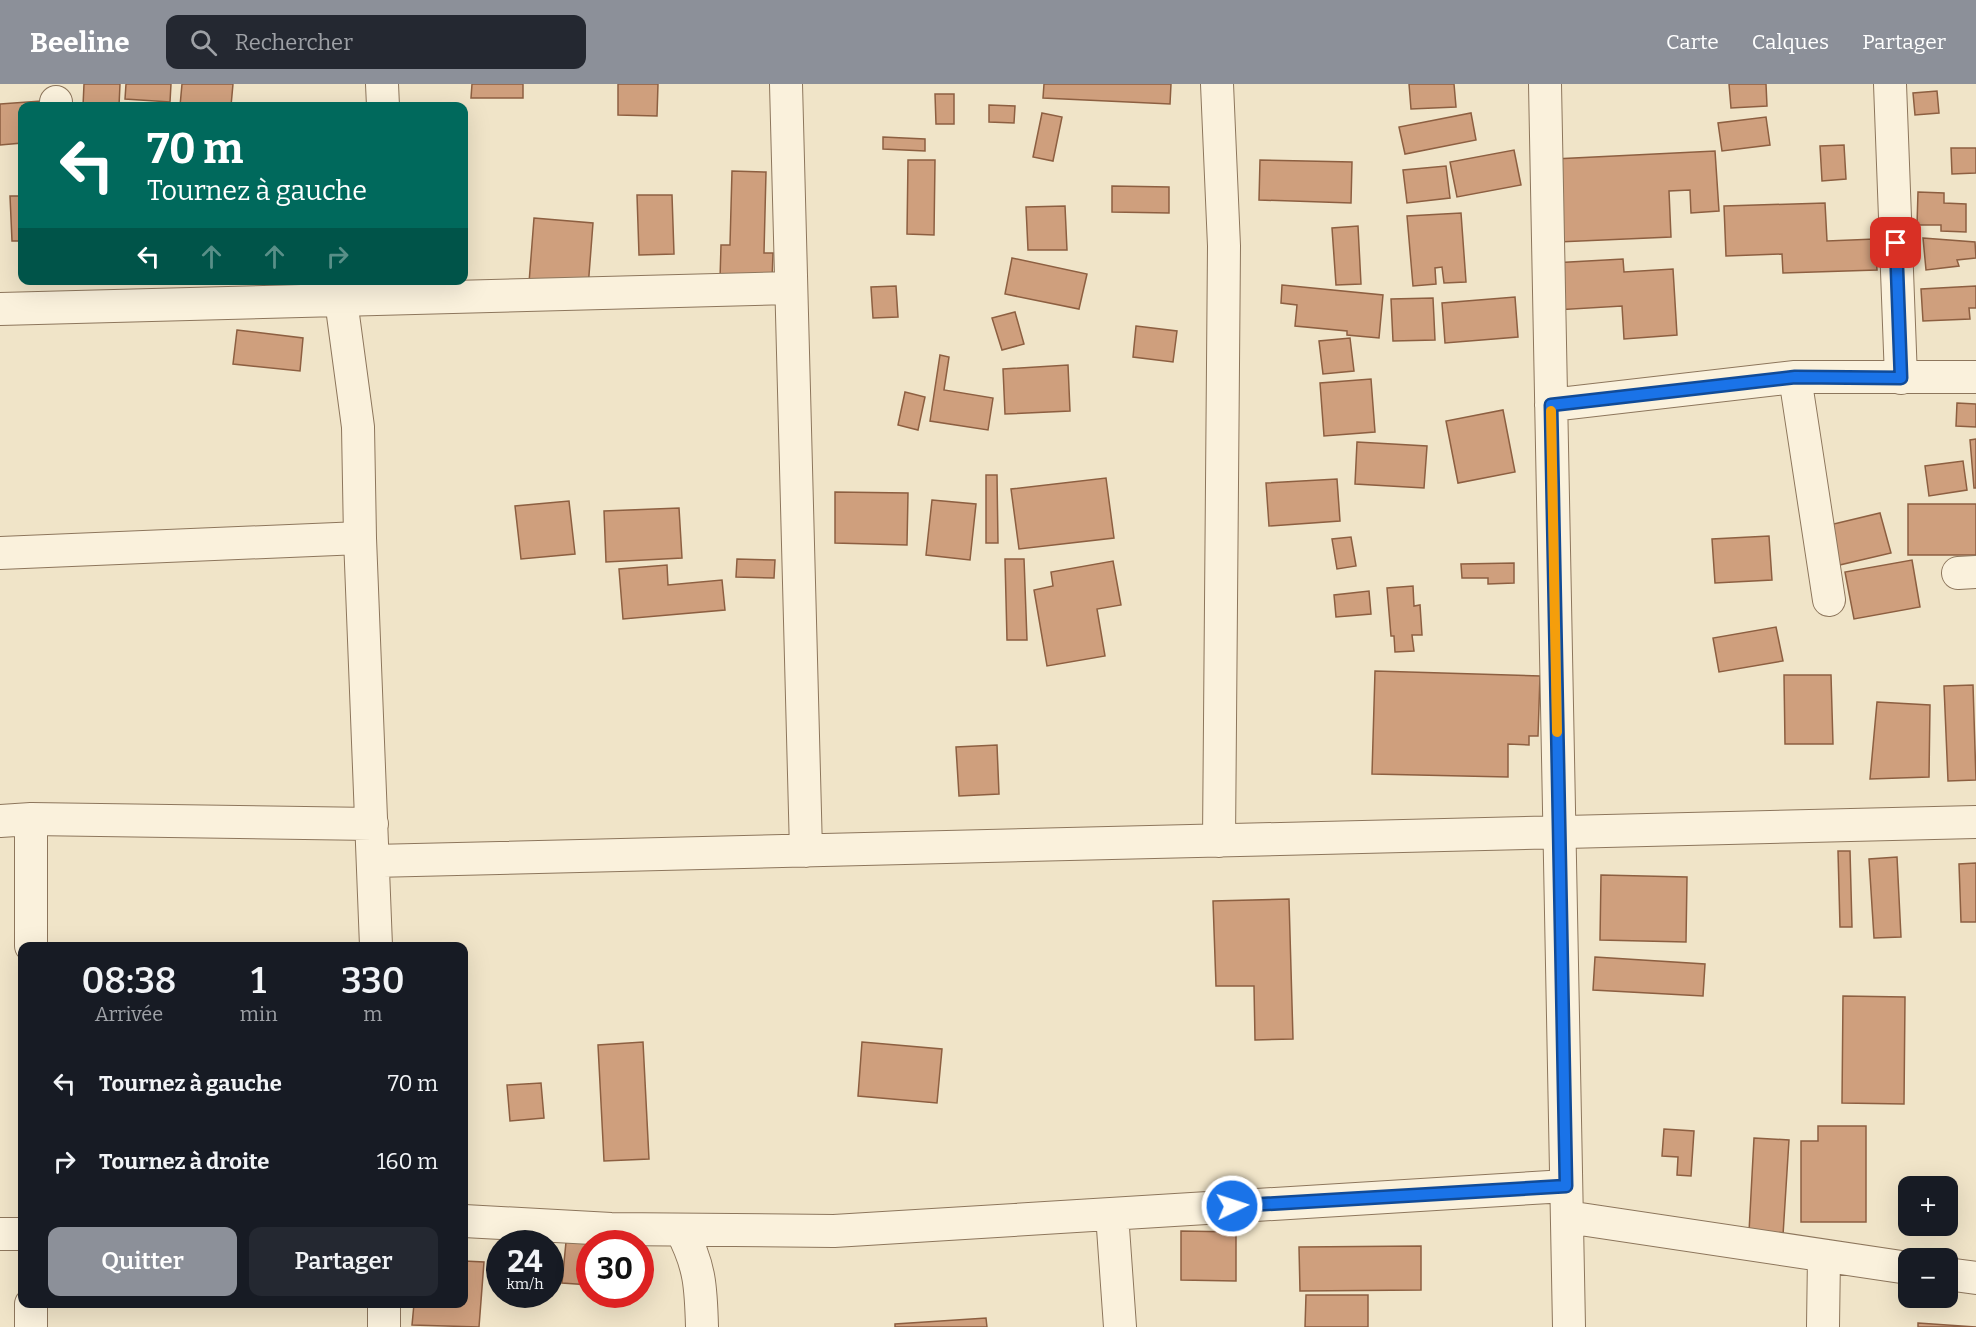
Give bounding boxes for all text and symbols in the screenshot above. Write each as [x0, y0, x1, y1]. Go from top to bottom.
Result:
search box [166, 15, 586, 69]
text: Beeline [30, 26, 130, 59]
icon: search [187, 26, 220, 59]
text: Rechercher [235, 29, 353, 56]
text: Carte [1666, 29, 1719, 55]
text: Calques [1752, 29, 1829, 55]
text: Partager [1862, 29, 1946, 55]
text: 70 m [147, 124, 243, 174]
icon: left [48, 126, 126, 204]
text: Tournez à gauche [147, 175, 367, 207]
pin [1870, 217, 1921, 268]
icon: arrive [1879, 226, 1912, 259]
icon: left [132, 240, 165, 273]
icon: ahead [195, 240, 228, 273]
icon: ahead [258, 240, 291, 273]
icon: right [321, 240, 354, 273]
text: 08:38 [81, 959, 176, 1003]
text: 1 [251, 959, 266, 1003]
text: 330 [341, 959, 405, 1003]
text: Arrivée [95, 1002, 163, 1026]
text: min [240, 1002, 278, 1026]
text: m [363, 1002, 382, 1026]
icon: left [48, 1067, 81, 1100]
text: Tournez à gauche [99, 1070, 282, 1097]
text: 70 m [388, 1070, 438, 1097]
icon: right [48, 1145, 81, 1178]
text: Tournez à droite [99, 1148, 269, 1175]
text: 160 m [377, 1148, 438, 1175]
position arrow [1200, 1174, 1264, 1238]
map controls [1898, 1176, 1958, 1308]
button: + [1898, 1176, 1958, 1236]
button: Quitter [48, 1227, 237, 1296]
button: Partager [249, 1227, 438, 1296]
speed limit sign: 30 [576, 1230, 654, 1308]
text: 24 [507, 1244, 543, 1280]
button: − [1898, 1248, 1958, 1308]
text: km/h [506, 1275, 544, 1293]

